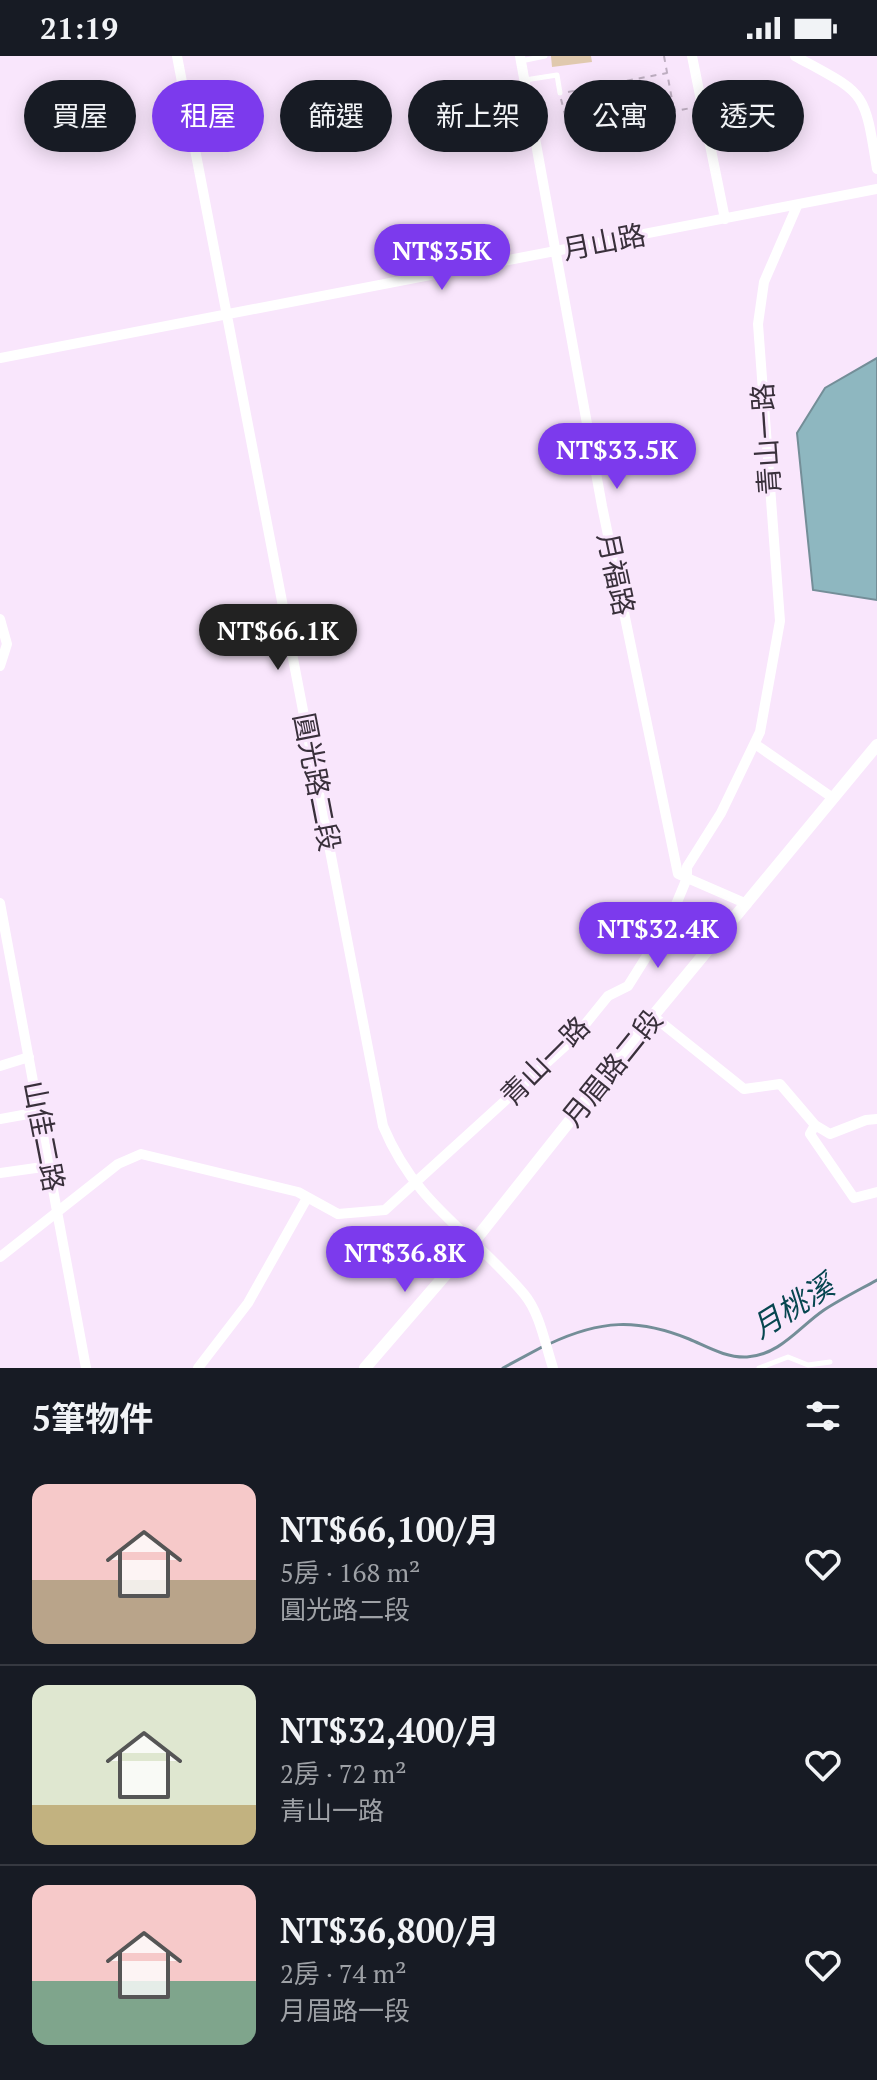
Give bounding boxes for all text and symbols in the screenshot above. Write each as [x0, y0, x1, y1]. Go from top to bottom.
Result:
text: 21:19 [40, 8, 118, 48]
chip: 買屋 [24, 80, 136, 152]
chip: 租屋 [152, 80, 264, 152]
chip: 篩選 [280, 80, 392, 152]
chip: 新上架 [408, 80, 548, 152]
chip: 公寓 [564, 80, 676, 152]
chip: 透天 [692, 80, 804, 152]
street label: 月山路 [559, 215, 649, 268]
pin: NT$35K [377, 224, 507, 292]
text: NT$35K [392, 233, 492, 267]
street label: 青山一路 [743, 382, 788, 496]
pin: NT$33.5K [534, 423, 700, 491]
text: NT$33.5K [556, 432, 678, 466]
street label: 月福路 [590, 529, 643, 619]
pin: NT$66.1K [195, 604, 361, 672]
text: NT$66.1K [217, 613, 339, 647]
street label: 圓光路二段 [286, 710, 349, 854]
pin: NT$32.4K [575, 902, 741, 970]
text: NT$32.4K [597, 911, 719, 945]
street label: 月眉路二段 [553, 1002, 670, 1134]
street label: 青山一路 [492, 1008, 597, 1113]
street label: 山佳二路 [16, 1077, 73, 1194]
pin: NT$36.8K [322, 1226, 488, 1294]
text: NT$36.8K [344, 1235, 466, 1269]
water label: 月桃溪 [744, 1263, 845, 1347]
icon: filters [801, 1394, 845, 1438]
text: 5筆物件 [32, 1396, 153, 1441]
text: NT$66,100/月 [280, 1507, 500, 1552]
icon: home [96, 1516, 192, 1612]
icon: heart [801, 1542, 845, 1586]
text: 5房 · 168 m² [280, 1555, 420, 1589]
text: 圓光路二段 [280, 1592, 410, 1626]
text: NT$32,400/月 [280, 1708, 500, 1753]
icon: home [96, 1717, 192, 1813]
icon: heart [801, 1743, 845, 1787]
text: 2房 · 72 m² [280, 1756, 406, 1790]
text: 青山一路 [280, 1793, 384, 1827]
text: NT$36,800/月 [280, 1908, 500, 1953]
icon: home [96, 1917, 192, 2013]
icon: heart [801, 1943, 845, 1987]
text: 2房 · 74 m² [280, 1956, 406, 1990]
text: 月眉路一段 [280, 1993, 410, 2027]

